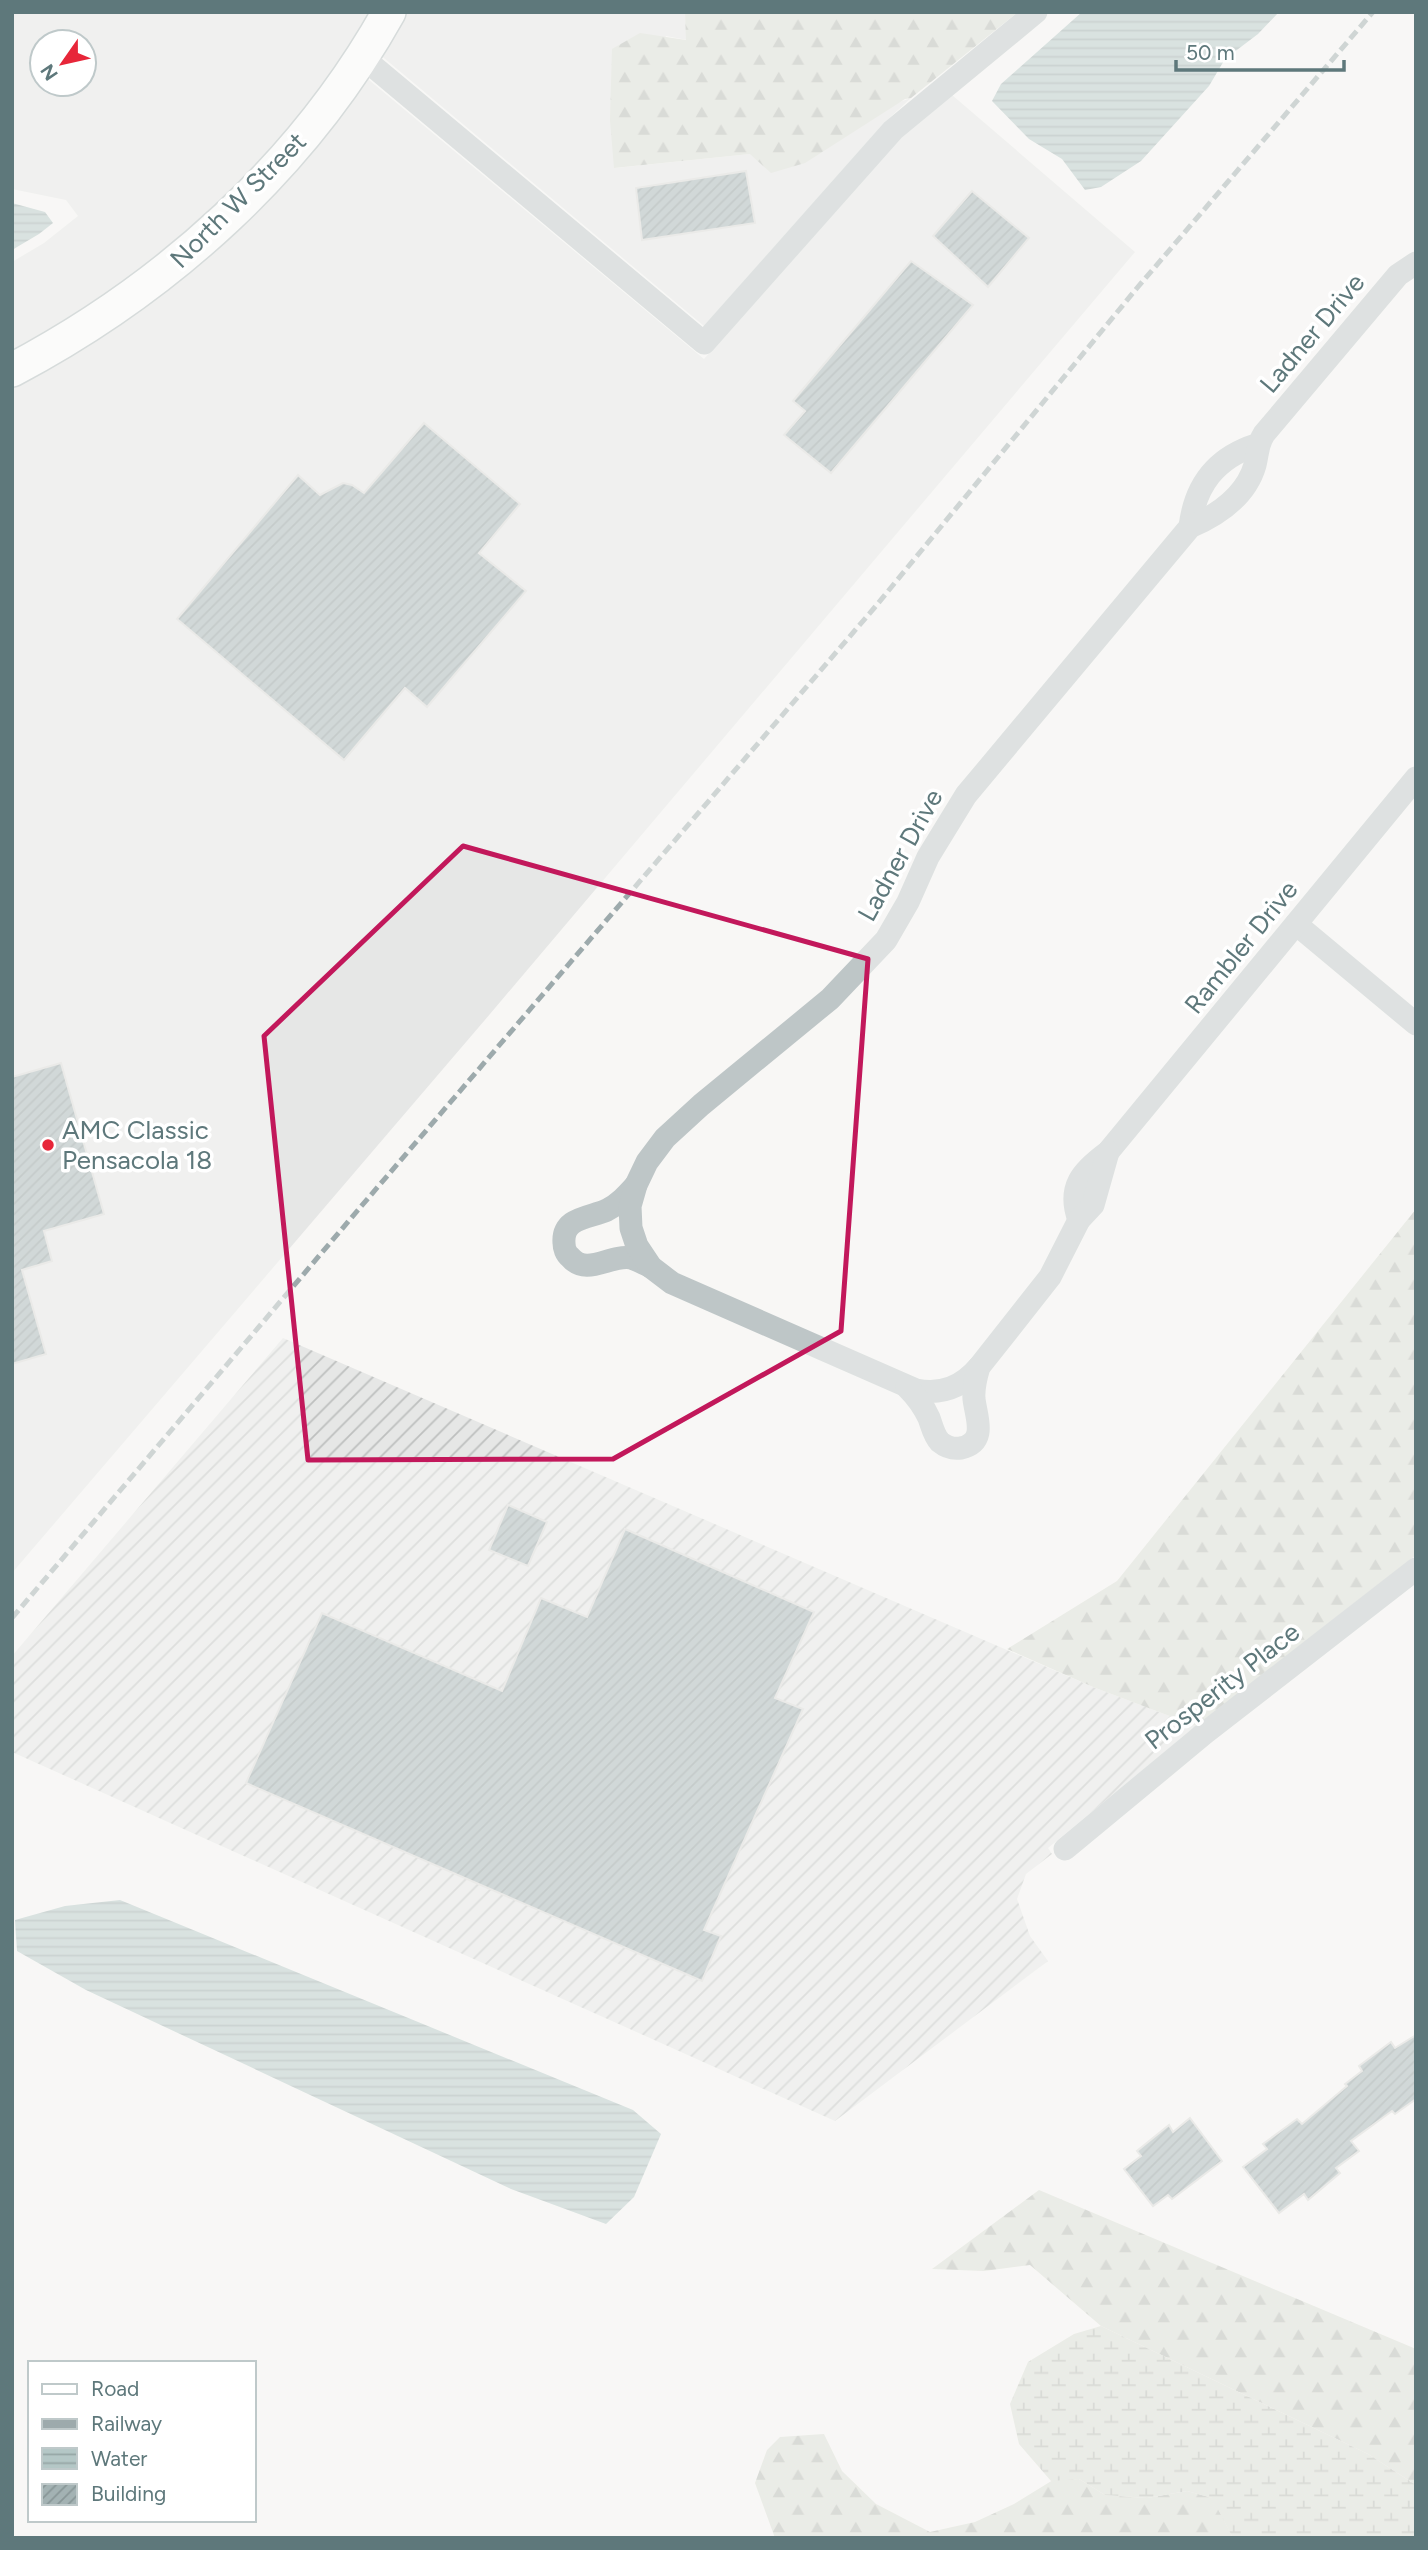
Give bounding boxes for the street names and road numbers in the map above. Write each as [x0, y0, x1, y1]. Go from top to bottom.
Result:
street label: North W Street [163, 125, 313, 275]
street label: Ladner Drive [1253, 267, 1371, 399]
street label: Ladner Drive [851, 783, 949, 927]
street label: Rambler Drive [1178, 874, 1304, 1020]
street label: Prosperity Place [1138, 1616, 1306, 1756]

